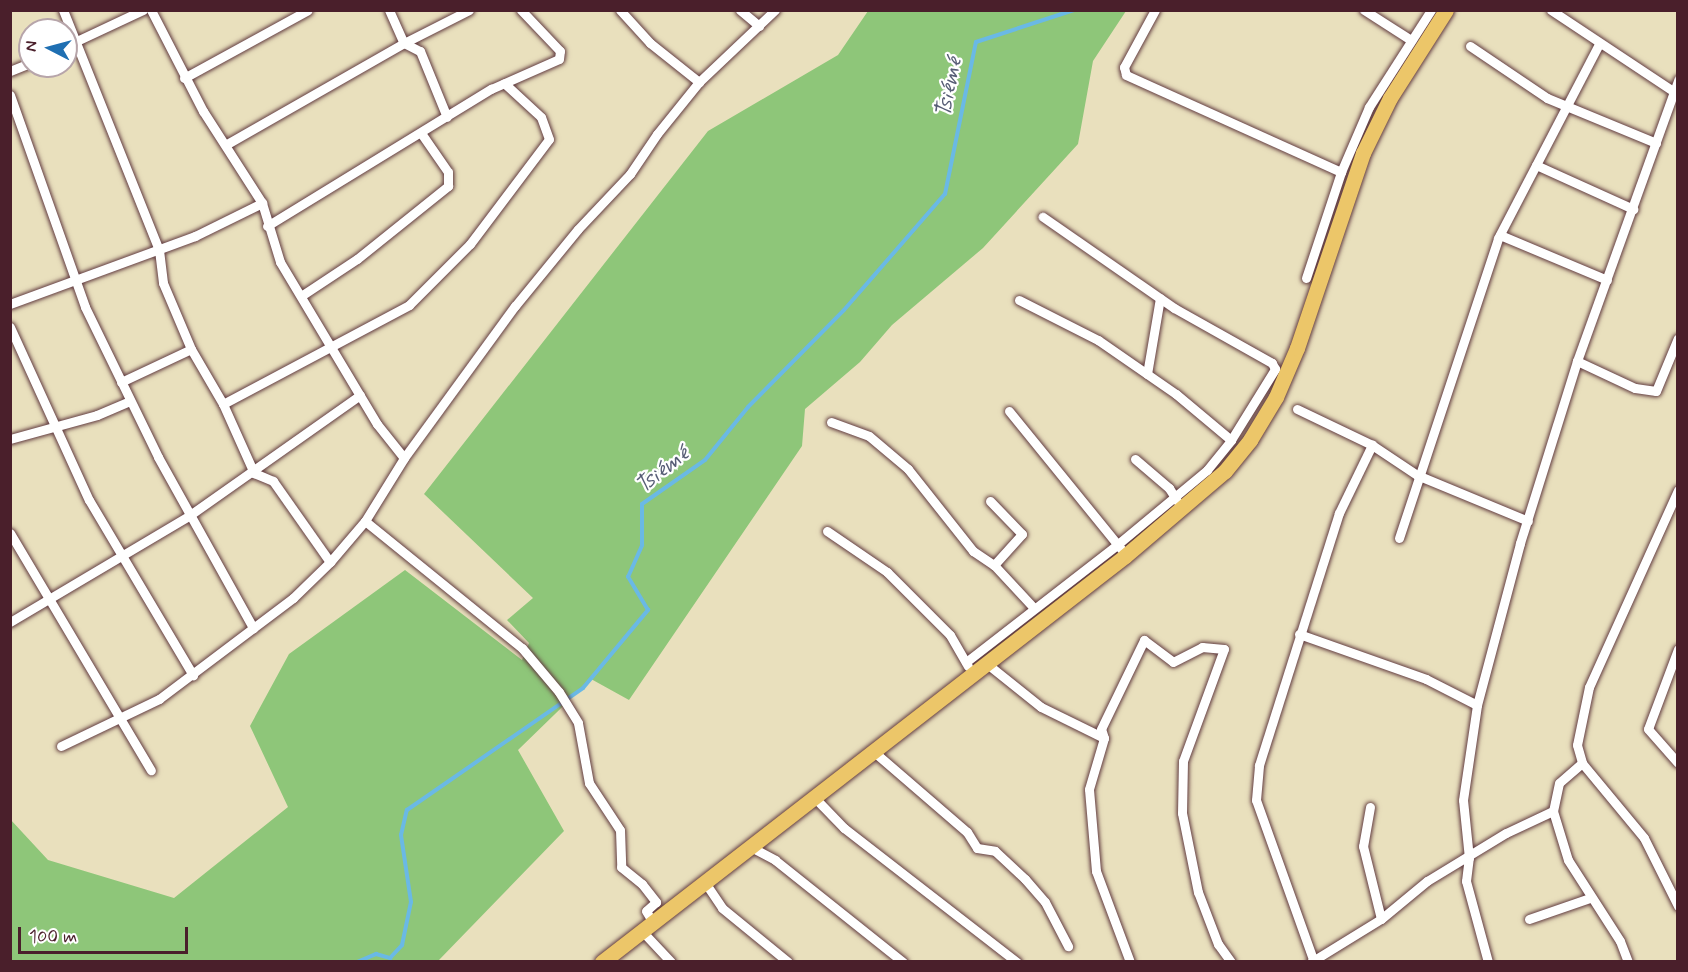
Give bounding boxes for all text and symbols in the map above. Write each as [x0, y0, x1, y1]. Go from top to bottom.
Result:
north arrow [18, 18, 78, 78]
text: N [21, 40, 43, 53]
water label: Tsiémé [931, 56, 969, 120]
water label: Tsiémé [631, 442, 695, 500]
scale bar [21, 915, 190, 953]
text: 100 m [29, 925, 77, 949]

